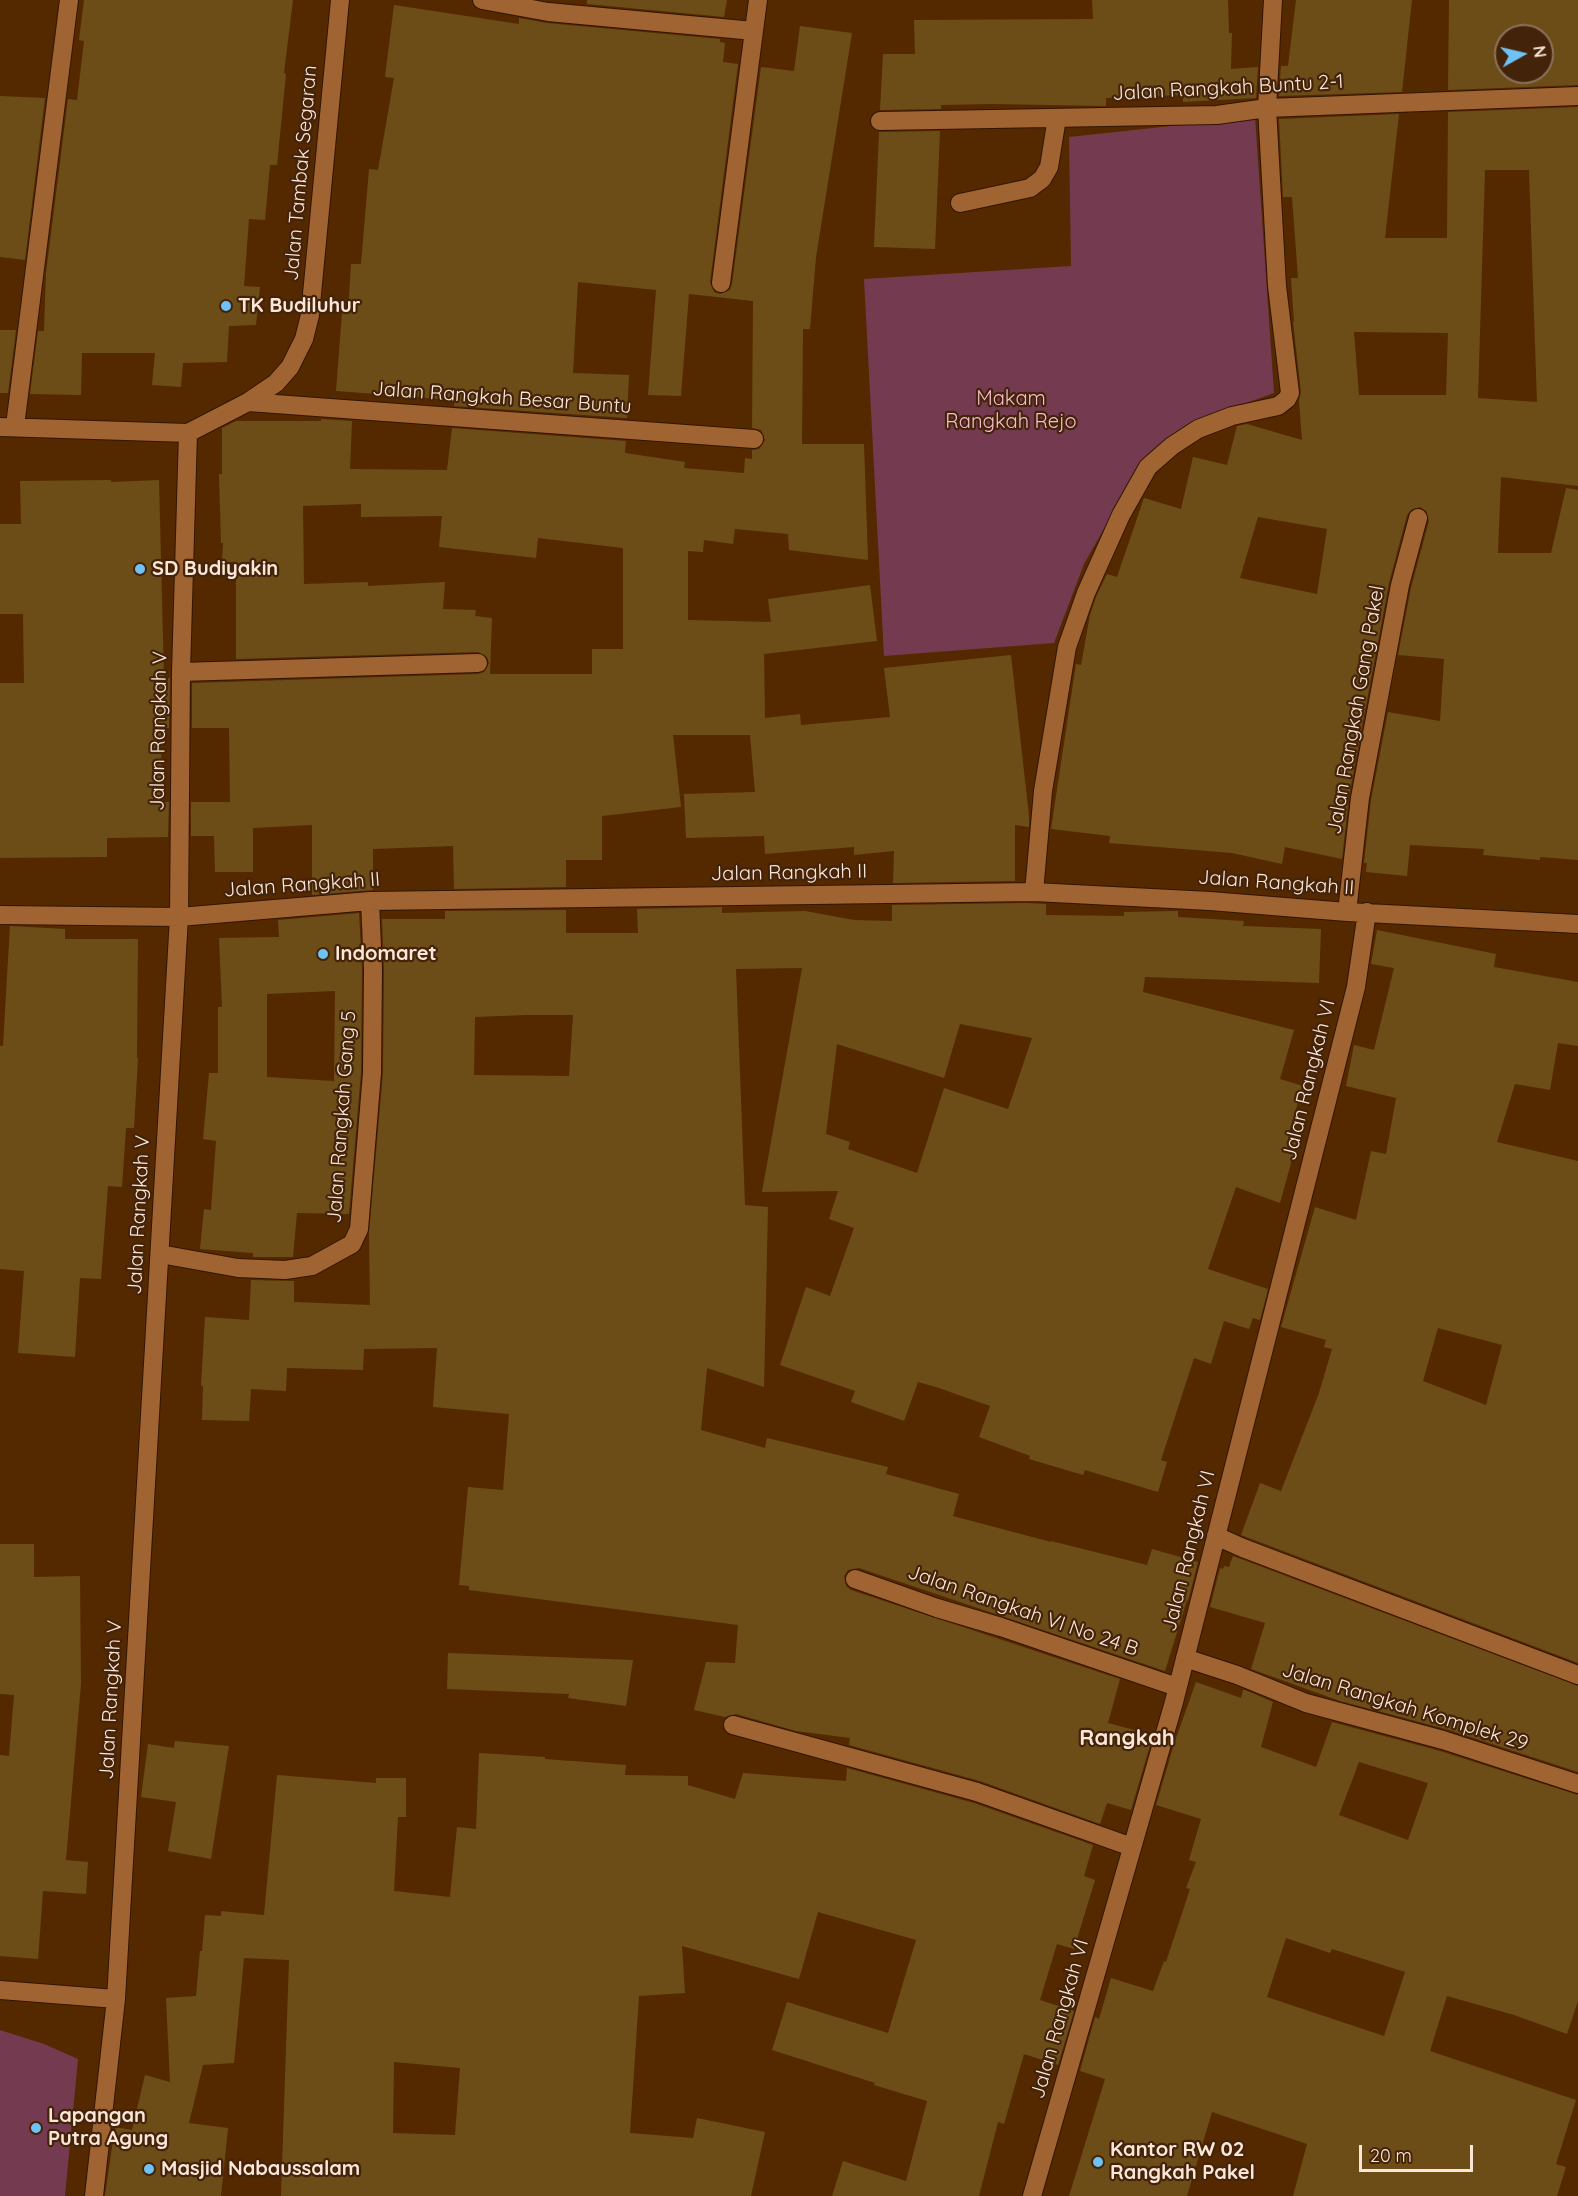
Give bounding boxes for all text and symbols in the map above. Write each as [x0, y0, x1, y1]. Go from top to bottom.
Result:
north arrow [1494, 24, 1554, 84]
text: N [1529, 45, 1551, 59]
street label: Jalan Tambak Segaran [280, 64, 322, 282]
street label: Jalan Rangkah Buntu 2-1 [1112, 70, 1344, 106]
place label: TK Budiluhur [238, 294, 361, 318]
marker: TK Budiluhur [219, 299, 233, 313]
street label: Jalan Rangkah Besar Buntu [372, 377, 632, 419]
park label: Makam Rangkah Rejo [945, 387, 1077, 434]
place label: SD Budiyakin [152, 557, 278, 581]
marker: SD Budiyakin [133, 562, 147, 576]
street label: Jalan Rangkah Gang Pakel [1322, 584, 1390, 836]
street label: Jalan Rangkah V [146, 651, 172, 811]
street label: Jalan Rangkah II [711, 860, 867, 886]
street label: Jalan Rangkah II [1197, 866, 1355, 900]
street label: Jalan Rangkah II [223, 868, 381, 902]
place label: Indomaret [335, 942, 437, 966]
marker: Indomaret [316, 947, 330, 961]
street label: Jalan Rangkah VI [1277, 997, 1341, 1163]
street label: Jalan Rangkah Gang 5 [323, 1010, 361, 1224]
street label: Jalan Rangkah V [123, 1135, 155, 1295]
street label: Jalan Rangkah VI [1157, 1468, 1221, 1634]
street label: Jalan Rangkah VI No 24 B [905, 1560, 1141, 1662]
street label: Jalan Rangkah V [95, 1620, 127, 1780]
street label: Jalan Rangkah Komplek 29 [1279, 1658, 1531, 1756]
district label: Rangkah [1079, 1725, 1175, 1751]
street label: Jalan Rangkah VI [1026, 1936, 1094, 2102]
place label: Lapangan Putra Agung [48, 2104, 168, 2151]
marker: Lapangan Putra Agung [29, 2121, 43, 2135]
scale bar [1362, 2133, 1476, 2171]
place label: Kantor RW 02 Rangkah Pakel [1110, 2138, 1255, 2185]
text: 20 m [1370, 2144, 1412, 2167]
marker: Kantor RW 02 Rangkah Pakel [1091, 2155, 1105, 2169]
place label: Masjid Nabaussalam [161, 2157, 360, 2181]
marker: Masjid Nabaussalam [142, 2162, 156, 2176]

